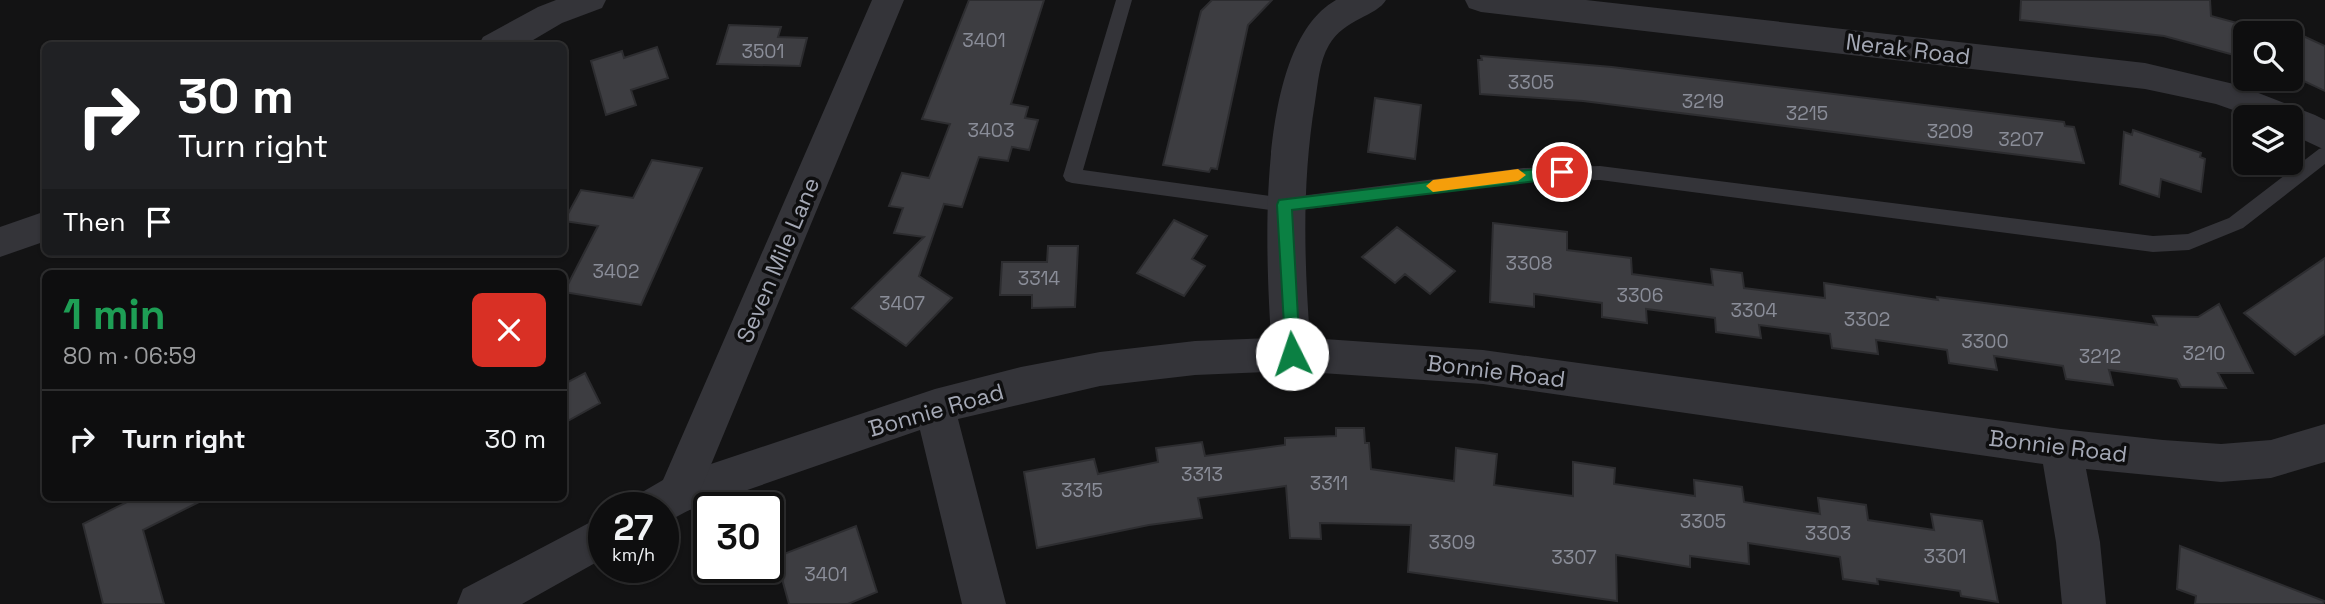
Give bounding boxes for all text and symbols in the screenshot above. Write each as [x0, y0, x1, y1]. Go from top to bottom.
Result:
map controls [2233, 21, 2303, 175]
button: search [2233, 21, 2303, 91]
street label: Nerak Road [1844, 26, 1972, 72]
house number: 3401 [962, 28, 1006, 53]
house number: 3501 [742, 39, 784, 64]
text: 30 m [178, 65, 294, 127]
icon: right [63, 70, 154, 161]
house number: 3305 [1508, 70, 1554, 95]
house number: 3219 [1682, 89, 1724, 114]
house number: 3215 [1786, 101, 1828, 126]
button: layers [2233, 105, 2303, 175]
house number: 3403 [967, 118, 1015, 143]
house number: 3209 [1927, 119, 1973, 144]
text: Turn right [178, 126, 328, 166]
house number: 3207 [1998, 127, 2044, 152]
pin [1532, 142, 1592, 202]
icon: arrive [1543, 153, 1581, 191]
street label: Seven Mile Lane [730, 173, 826, 347]
icon: arrive [140, 203, 178, 241]
text: Then [63, 205, 126, 239]
house number: 3308 [1506, 251, 1552, 276]
house number: 3402 [593, 259, 640, 284]
house number: 3314 [1018, 266, 1060, 291]
house number: 3306 [1617, 283, 1663, 308]
text: 1 min [63, 288, 166, 341]
house number: 3407 [879, 291, 925, 316]
button: close [472, 293, 546, 367]
house number: 3304 [1730, 298, 1778, 323]
house number: 3302 [1844, 307, 1890, 332]
position arrow [1255, 317, 1329, 391]
house number: 3300 [1961, 329, 2009, 354]
text: 80 m · 06:59 [63, 341, 196, 371]
house number: 3210 [2182, 341, 2226, 366]
house number: 3212 [2079, 344, 2121, 369]
street label: Bonnie Road [1425, 348, 1567, 394]
street label: Bonnie Road [865, 376, 1007, 444]
icon: right [63, 420, 101, 458]
text: Turn right [122, 422, 246, 456]
text: 30 m [485, 422, 546, 456]
street label: Bonnie Road [1987, 423, 2129, 469]
house number: 3313 [1181, 462, 1223, 487]
house number: 3311 [1310, 471, 1348, 496]
house number: 3315 [1061, 478, 1103, 503]
speed limit sign: 30 [693, 492, 784, 583]
text: 27 [614, 506, 653, 550]
house number: 3305 [1680, 509, 1726, 534]
house number: 3303 [1805, 521, 1851, 546]
house number: 3309 [1429, 530, 1475, 555]
text: km/h [612, 543, 655, 566]
house number: 3301 [1923, 544, 1967, 569]
house number: 3307 [1551, 545, 1597, 570]
house number: 3401 [804, 562, 848, 587]

